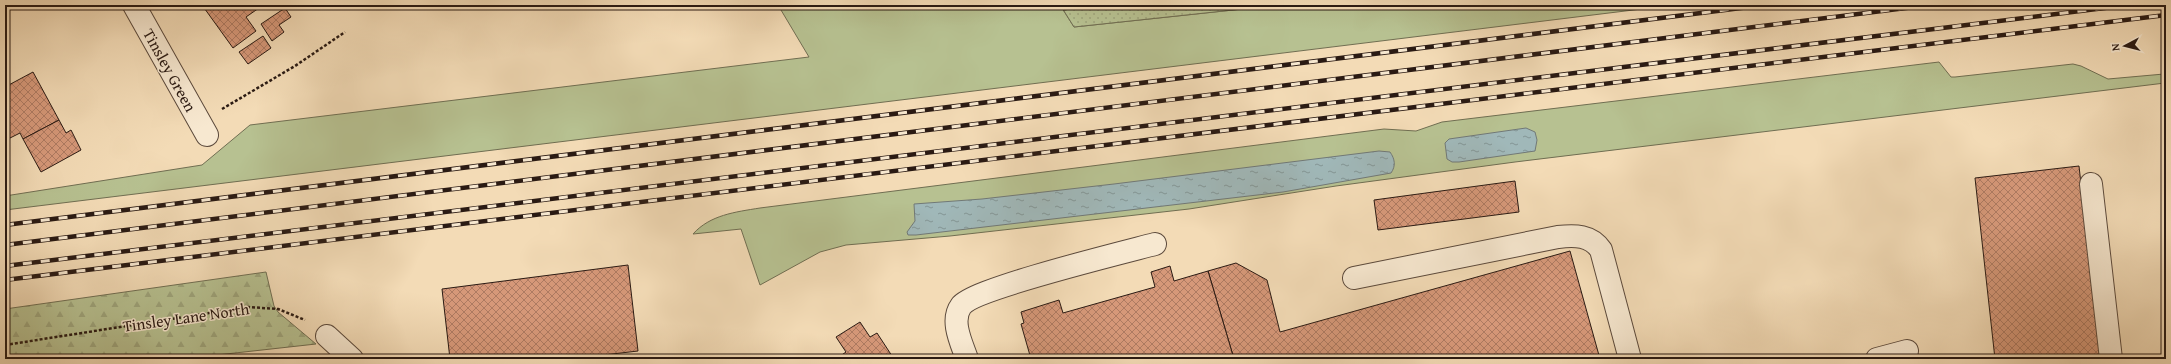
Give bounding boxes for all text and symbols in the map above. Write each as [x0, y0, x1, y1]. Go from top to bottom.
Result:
street label: Tinsley Green [137, 24, 203, 116]
north arrow [2105, 26, 2145, 66]
text: N [2107, 42, 2123, 52]
street label: Tinsley Lane North [121, 296, 251, 338]

